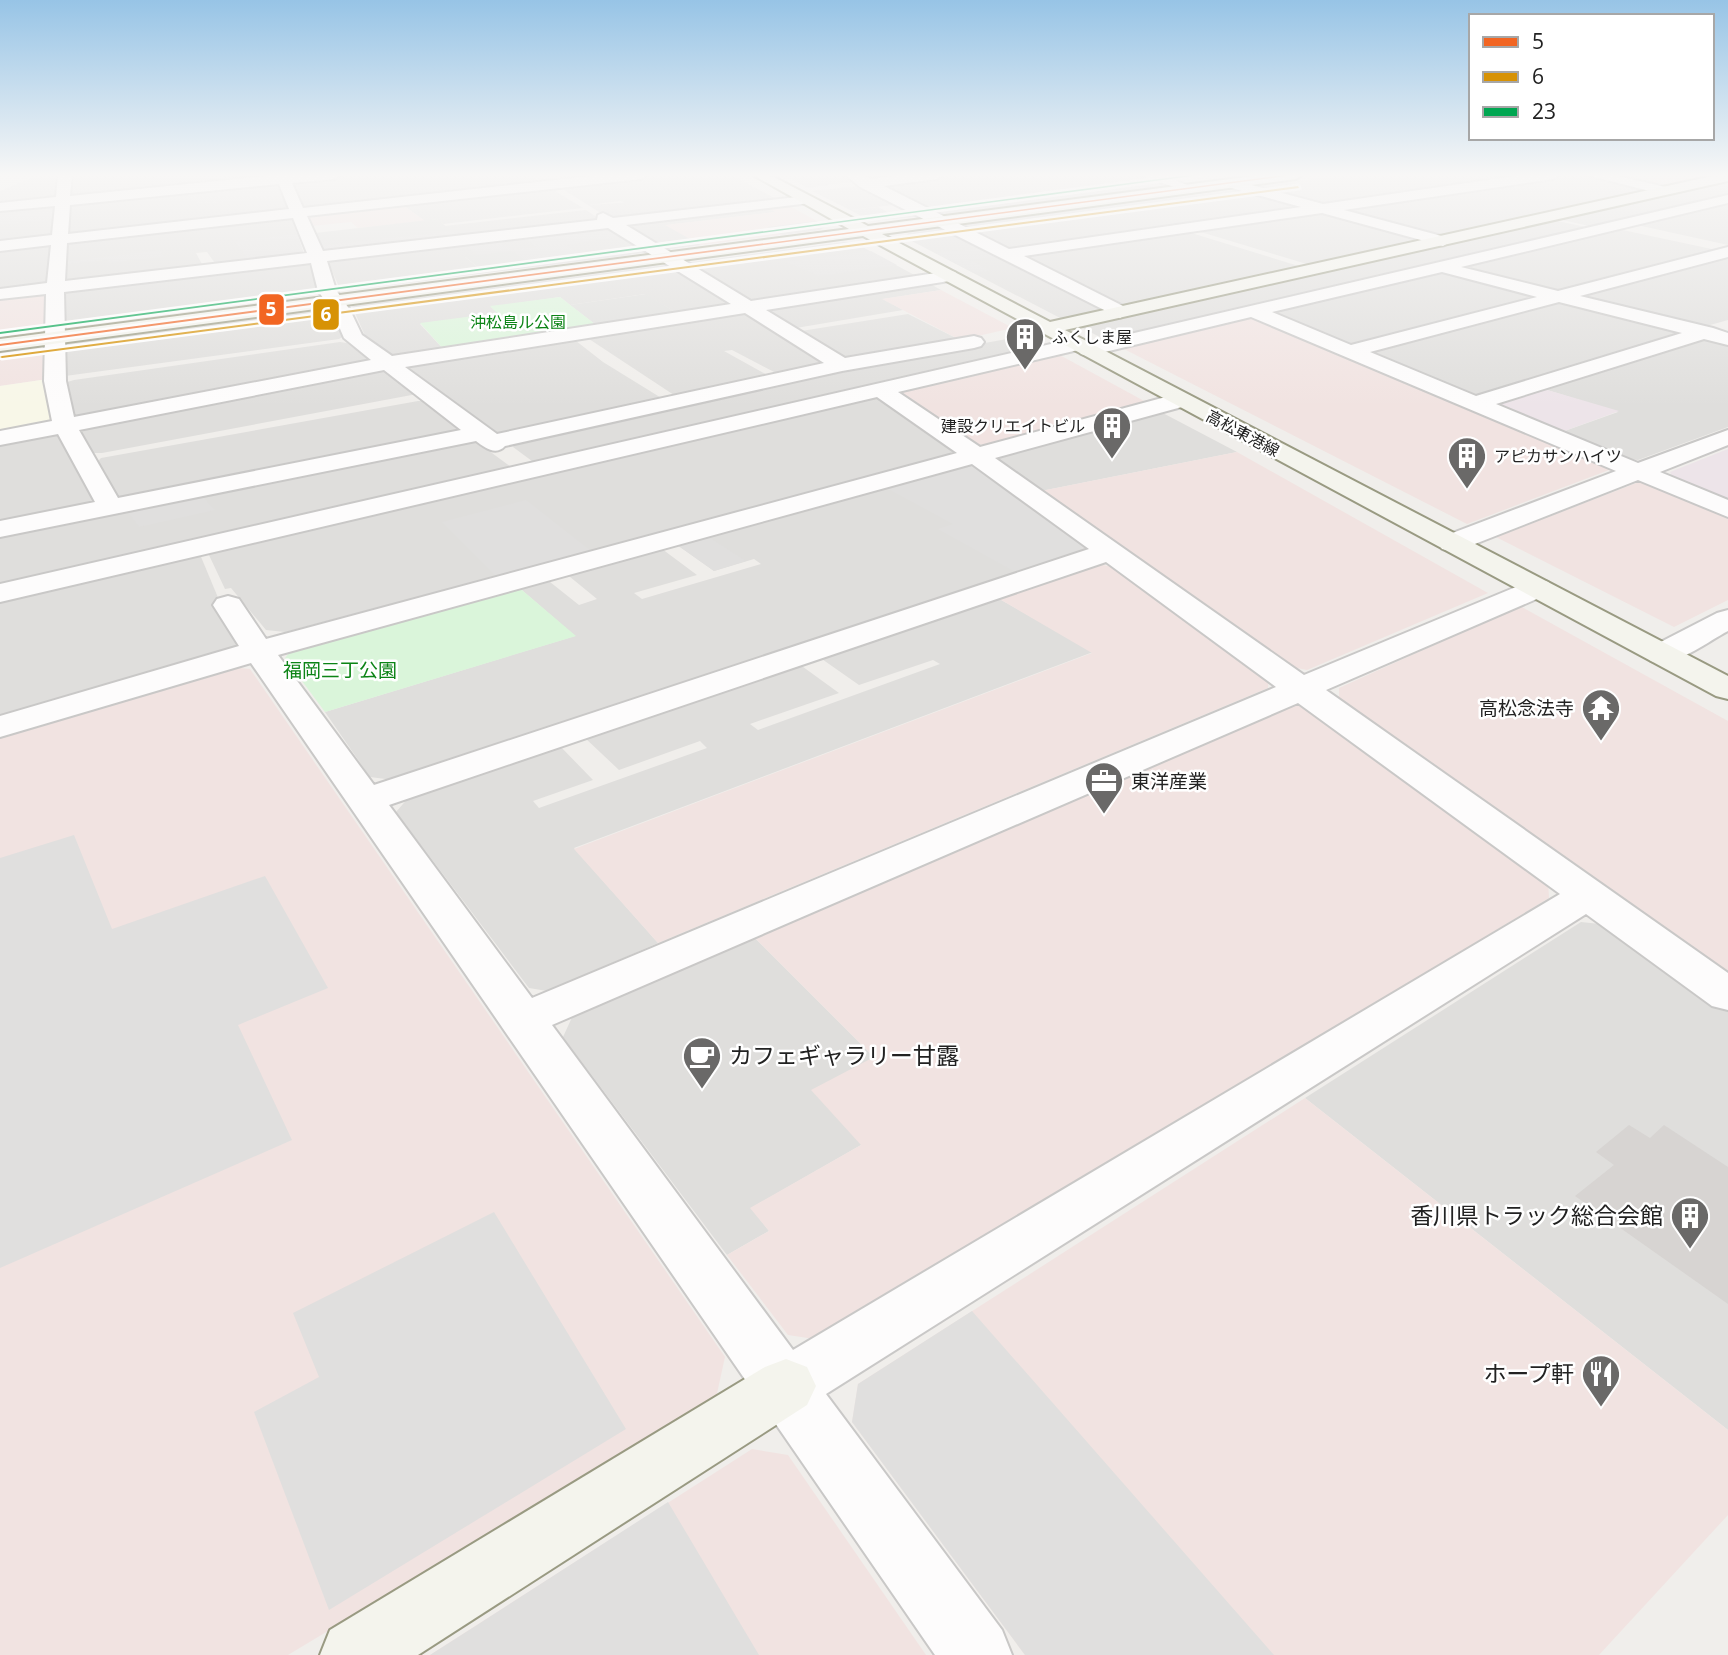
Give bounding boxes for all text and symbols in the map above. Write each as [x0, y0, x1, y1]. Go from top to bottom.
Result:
legend [1469, 14, 1714, 140]
text: 5 [1532, 27, 1544, 55]
text: 6 [1532, 62, 1544, 90]
text: 23 [1532, 97, 1556, 125]
line badge: 5 [258, 293, 285, 326]
text: 5 [266, 296, 276, 322]
line badge: 6 [312, 298, 340, 331]
text: 6 [321, 301, 332, 327]
park label: 沖松島ル公園 [470, 311, 566, 333]
building icon: ふくしま屋 [1004, 316, 1046, 371]
place label: ふくしま屋 [1052, 326, 1132, 348]
building icon: 建設クリエイトビル [1091, 405, 1133, 460]
street label: 高松東港線 [1203, 405, 1283, 461]
place label: 建設クリエイトビル [941, 415, 1085, 437]
building icon: アピカサンハイツ [1446, 435, 1488, 490]
place label: アピカサンハイツ [1494, 445, 1622, 467]
park label: 福岡三丁公園 [283, 657, 397, 683]
temple icon: 高松念法寺 [1580, 687, 1622, 742]
place label: 高松念法寺 [1479, 695, 1574, 721]
office icon: 東洋産業 [1083, 760, 1125, 815]
place label: 東洋産業 [1131, 768, 1207, 794]
cafe icon: カフェギャラリー甘露 [681, 1035, 723, 1090]
place label: カフェギャラリー甘露 [729, 1039, 959, 1071]
building icon: 香川県トラック総合会館 [1669, 1195, 1711, 1250]
place label: 香川県トラック総合会館 [1410, 1199, 1663, 1231]
restaurant icon: ホープ軒 [1580, 1353, 1622, 1408]
place label: ホープ軒 [1483, 1357, 1574, 1389]

